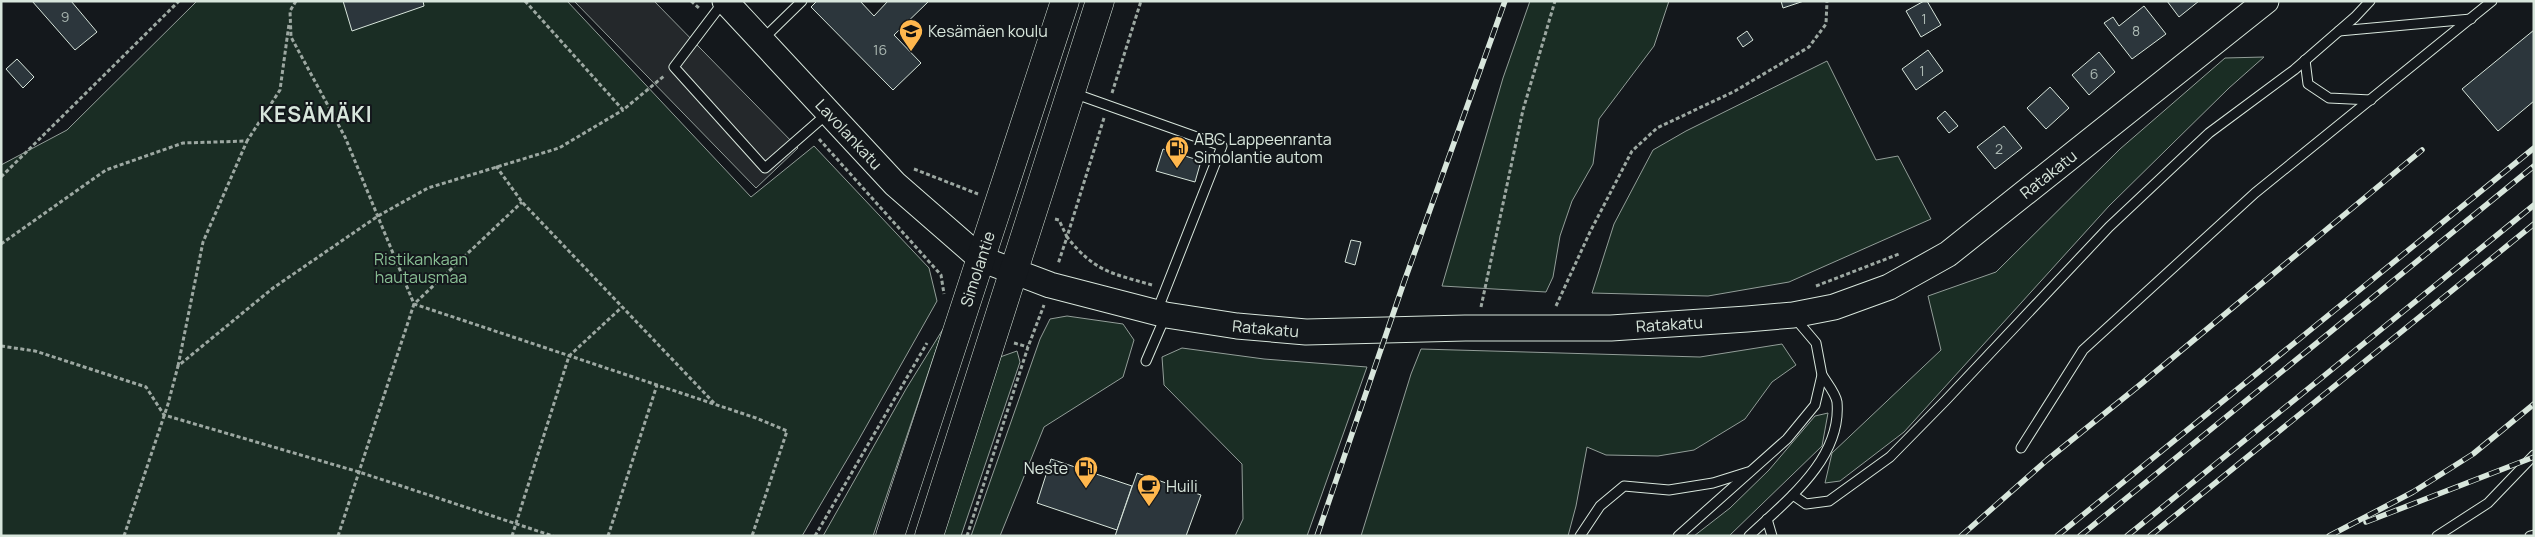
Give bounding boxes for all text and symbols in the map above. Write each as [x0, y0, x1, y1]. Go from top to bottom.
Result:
house number: 9 [61, 7, 69, 26]
house number: 1 [1921, 9, 1927, 28]
school or university icon: Kesämäen koulu [898, 18, 924, 52]
place label: Kesämäen koulu [928, 20, 1048, 42]
house number: 8 [2132, 21, 2140, 40]
house number: 16 [873, 40, 887, 59]
house number: 1 [1919, 61, 1925, 80]
house number: 6 [2090, 64, 2098, 83]
street label: Lavolankatu [811, 94, 887, 174]
district label: KESÄMÄKI [259, 100, 373, 128]
place label: ABC Lappeenranta Simolantie autom [1194, 128, 1332, 168]
fuel station icon: ABC Lappeenranta Simolantie autom [1164, 135, 1190, 169]
house number: 2 [1995, 139, 2003, 158]
street label: Ratakatu [2015, 145, 2081, 204]
street label: Simolantie [955, 228, 1000, 310]
park label: Ristikankaan hautausmaa [374, 248, 468, 288]
street label: Ratakatu [1635, 311, 1703, 337]
street label: Ratakatu [1231, 315, 1300, 342]
fuel station icon: Neste [1073, 455, 1099, 489]
place label: Neste [1024, 457, 1068, 479]
cafe icon: Huili [1136, 473, 1162, 507]
place label: Huili [1166, 475, 1198, 497]

